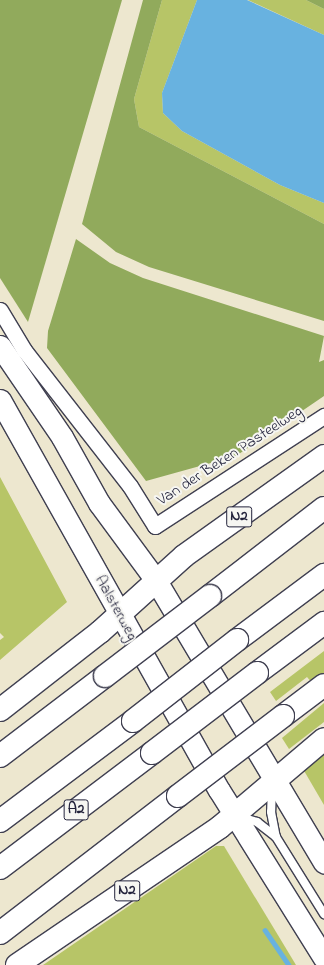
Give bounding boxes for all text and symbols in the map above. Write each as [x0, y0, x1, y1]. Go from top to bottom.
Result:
street label: Van der Beken Pasteelweg [154, 402, 306, 510]
road number: N2 [226, 504, 252, 530]
street label: Aalsterweg [90, 572, 142, 644]
road number: A2 [63, 797, 89, 823]
road number: N2 [114, 878, 140, 904]

